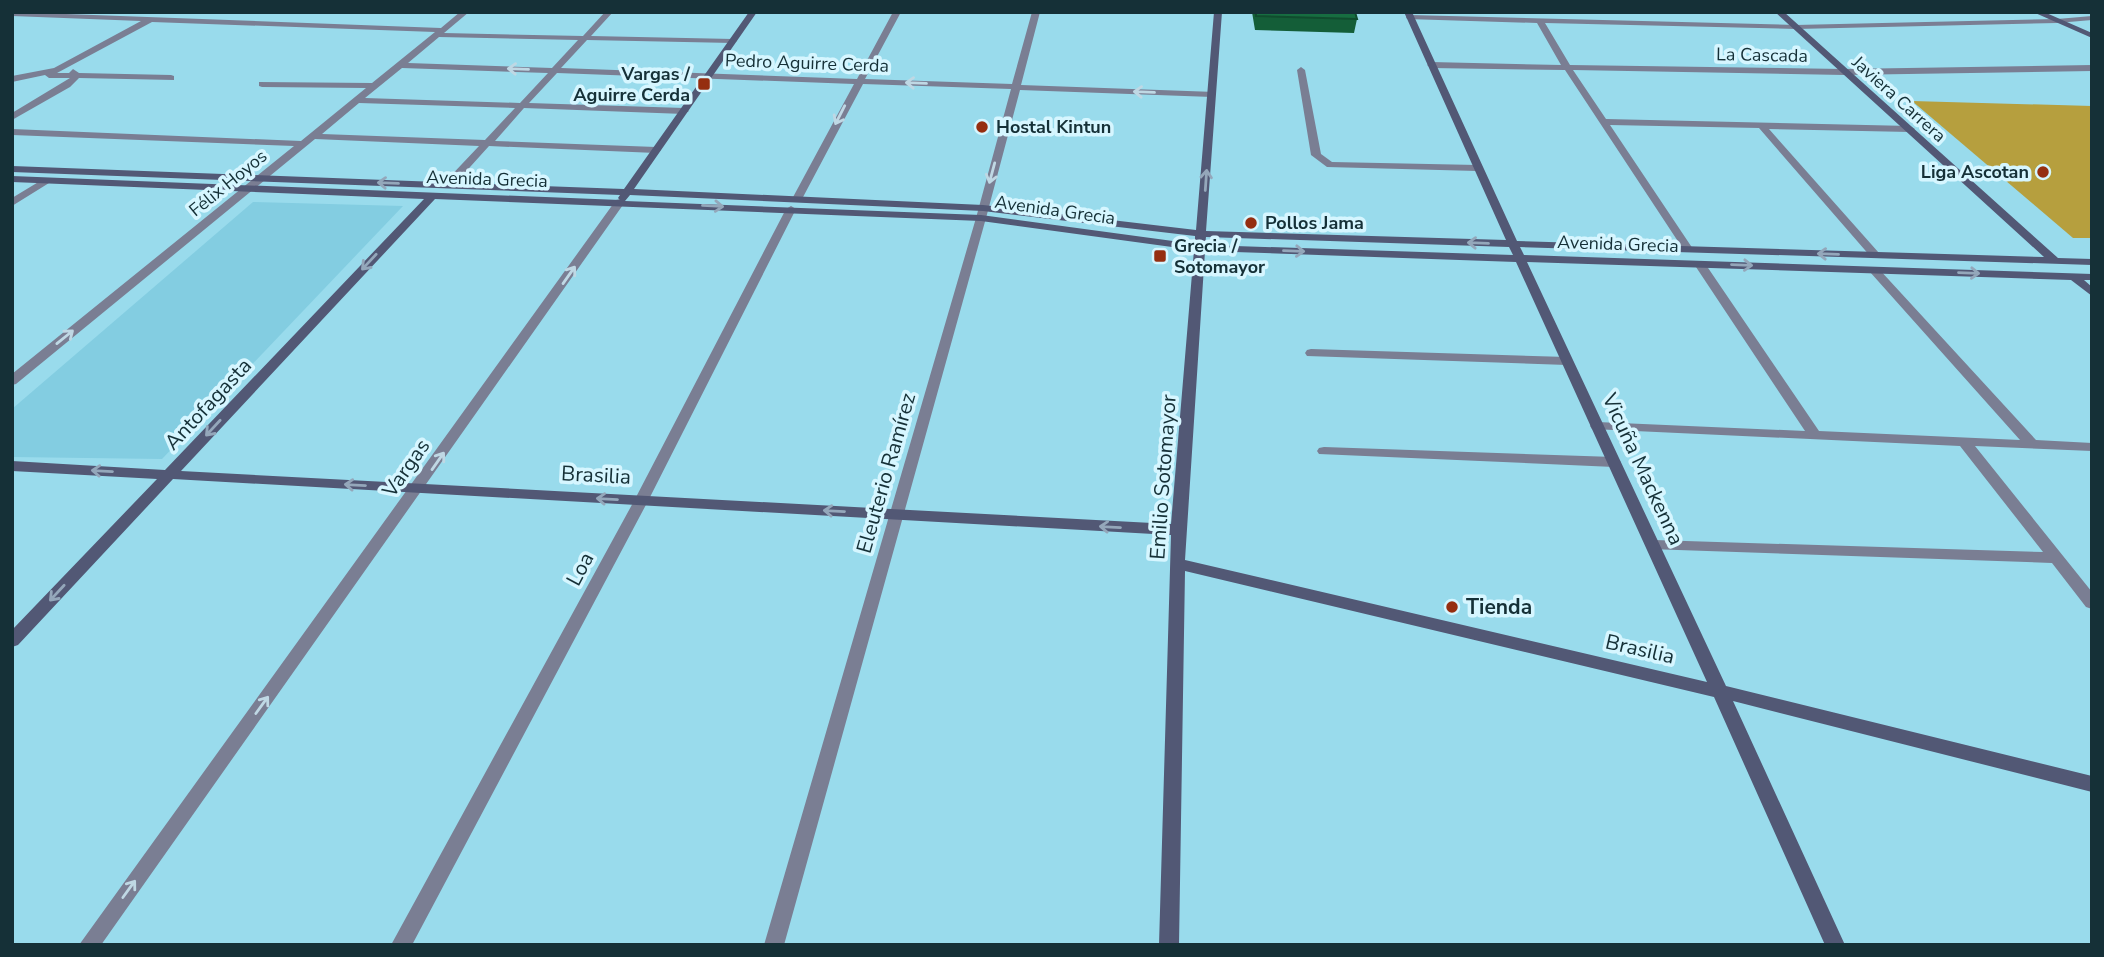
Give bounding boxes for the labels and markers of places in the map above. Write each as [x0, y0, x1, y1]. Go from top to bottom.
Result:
place label: Vargas / Aguirre Cerda [573, 62, 690, 107]
marker: Vargas / Aguirre Cerda [696, 76, 712, 92]
place label: Hostal Kintun [996, 115, 1111, 139]
marker: Hostal Kintun [974, 119, 990, 135]
place label: Liga Ascotan [1921, 160, 2029, 184]
marker: Liga Ascotan [2035, 164, 2051, 180]
place label: Pollos Jama [1265, 211, 1364, 235]
marker: Pollos Jama [1243, 215, 1259, 231]
place label: Grecia / Sotomayor [1174, 234, 1265, 279]
marker: Grecia / Sotomayor [1152, 248, 1168, 264]
place label: Tienda [1466, 593, 1532, 621]
marker: Tienda [1444, 599, 1460, 615]

